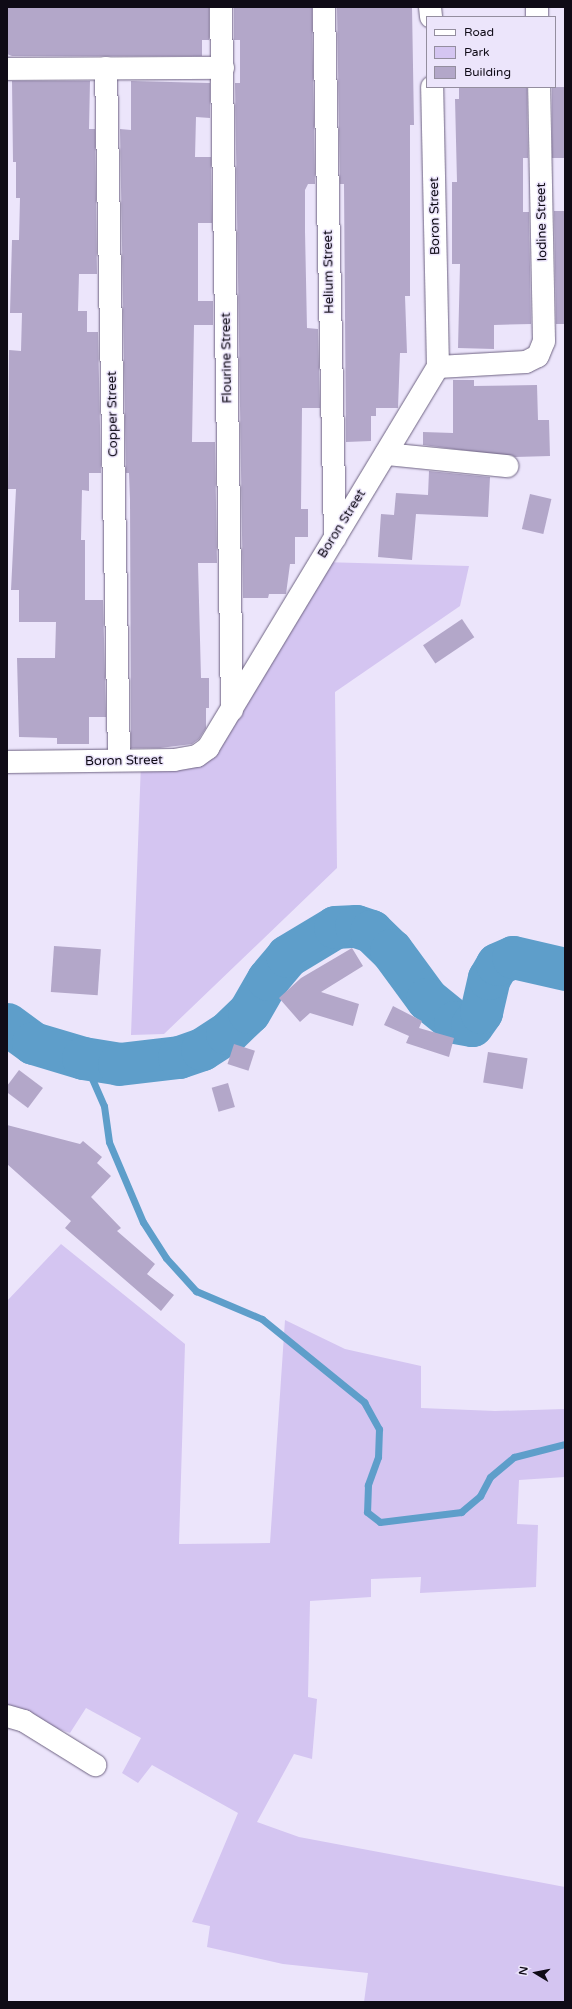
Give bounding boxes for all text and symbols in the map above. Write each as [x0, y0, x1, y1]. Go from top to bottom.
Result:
legend [426, 16, 556, 88]
text: Road [464, 25, 494, 39]
text: Park [464, 45, 490, 59]
text: Building [464, 65, 511, 79]
street label: Boron Street [427, 177, 443, 255]
street label: Iodine Street [534, 183, 550, 261]
street label: Helium Street [320, 230, 338, 314]
street label: Flourine Street [218, 312, 236, 404]
street label: Copper Street [104, 371, 122, 457]
street label: Boron Street [315, 487, 369, 561]
street label: Boron Street [85, 753, 163, 769]
north arrow [516, 1953, 556, 1993]
text: N [517, 1965, 531, 1976]

